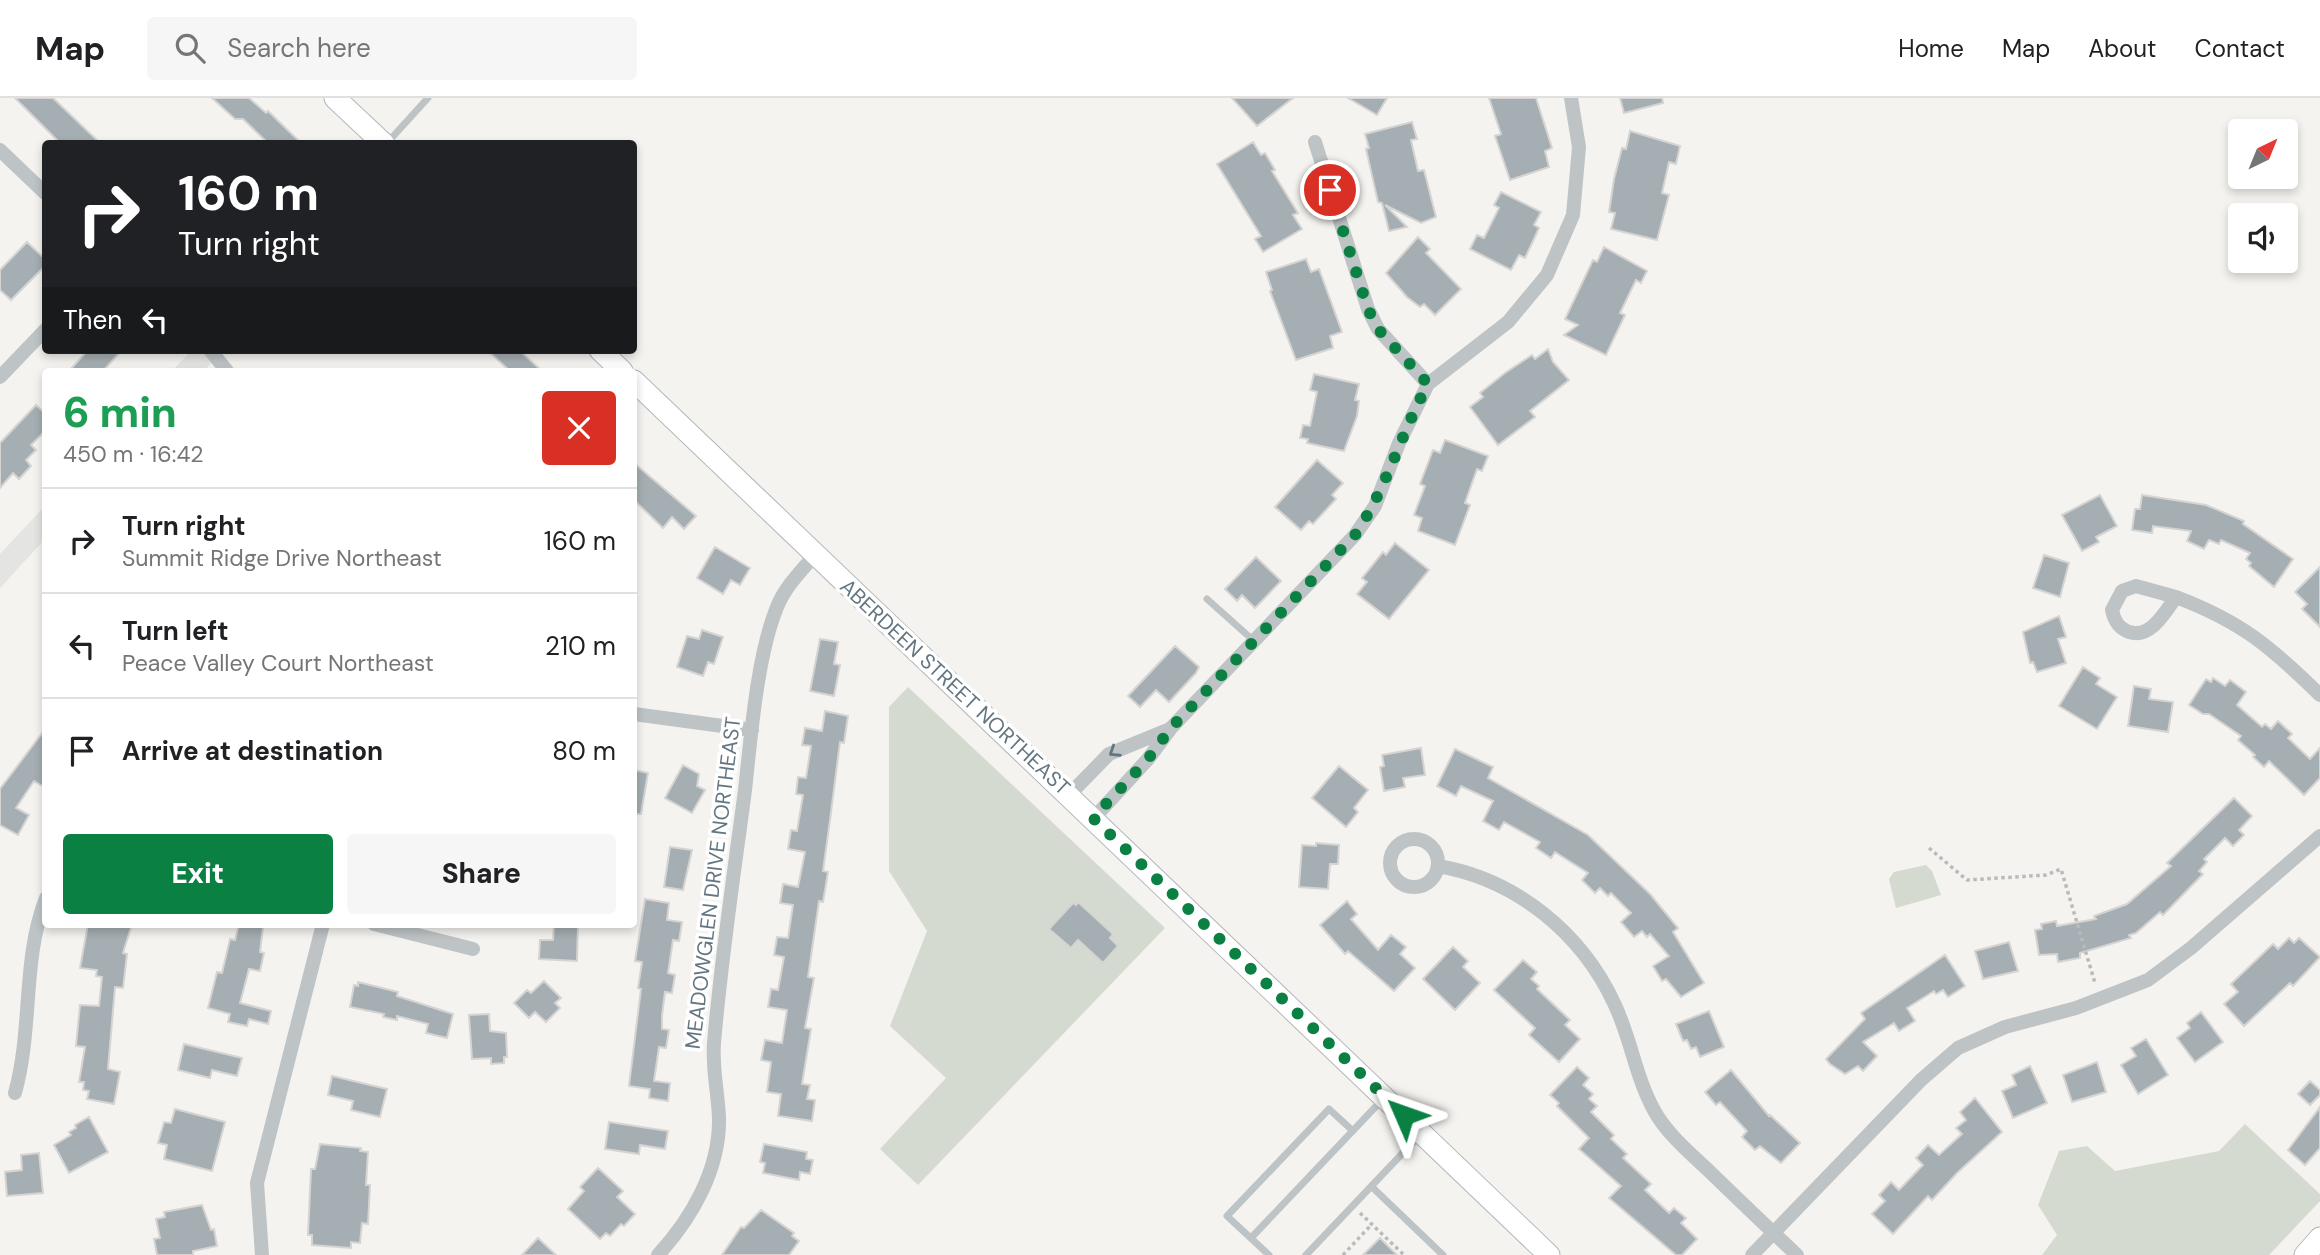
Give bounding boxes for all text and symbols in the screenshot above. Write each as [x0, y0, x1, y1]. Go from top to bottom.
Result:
search box [147, 17, 637, 80]
text: Map [35, 27, 105, 70]
icon: search [171, 29, 209, 67]
text: Search here [227, 31, 371, 65]
text: Home [1898, 33, 1964, 64]
text: Map [2002, 33, 2050, 64]
text: About [2088, 33, 2157, 64]
text: Contact [2195, 33, 2285, 64]
north arrow [2228, 119, 2298, 189]
map controls [2228, 119, 2298, 273]
pin [1300, 160, 1360, 220]
text: 160 m [178, 161, 319, 225]
icon: right [63, 168, 154, 259]
icon: arrive [1311, 171, 1349, 209]
button: sound [2228, 203, 2298, 273]
text: Turn right [178, 223, 320, 265]
icon: left [136, 301, 174, 339]
text: Then [63, 303, 122, 337]
text: 6 min [63, 385, 177, 440]
button: close [542, 391, 616, 465]
text: 450 m · 16:42 [63, 439, 204, 469]
text: Turn right [122, 509, 246, 543]
icon: right [63, 522, 101, 560]
text: 160 m [544, 524, 616, 558]
text: Summit Ridge Drive Northeast [122, 543, 442, 573]
street label: ABERDEEN STREET NORTHEAST [834, 573, 1076, 801]
text: Turn left [122, 614, 229, 648]
icon: left [63, 627, 101, 665]
text: 210 m [545, 629, 616, 663]
text: Peace Valley Court Northeast [122, 648, 434, 678]
street label: MEADOWGLEN DRIVE NORTHEAST [679, 715, 747, 1051]
icon: arrive [63, 732, 101, 770]
text: Arrive at destination [122, 734, 383, 768]
text: 80 m [552, 734, 616, 768]
one-way arrow [1109, 744, 1122, 757]
button: Exit [63, 834, 333, 914]
button: Share [347, 834, 616, 914]
position arrow [1367, 1078, 1441, 1152]

